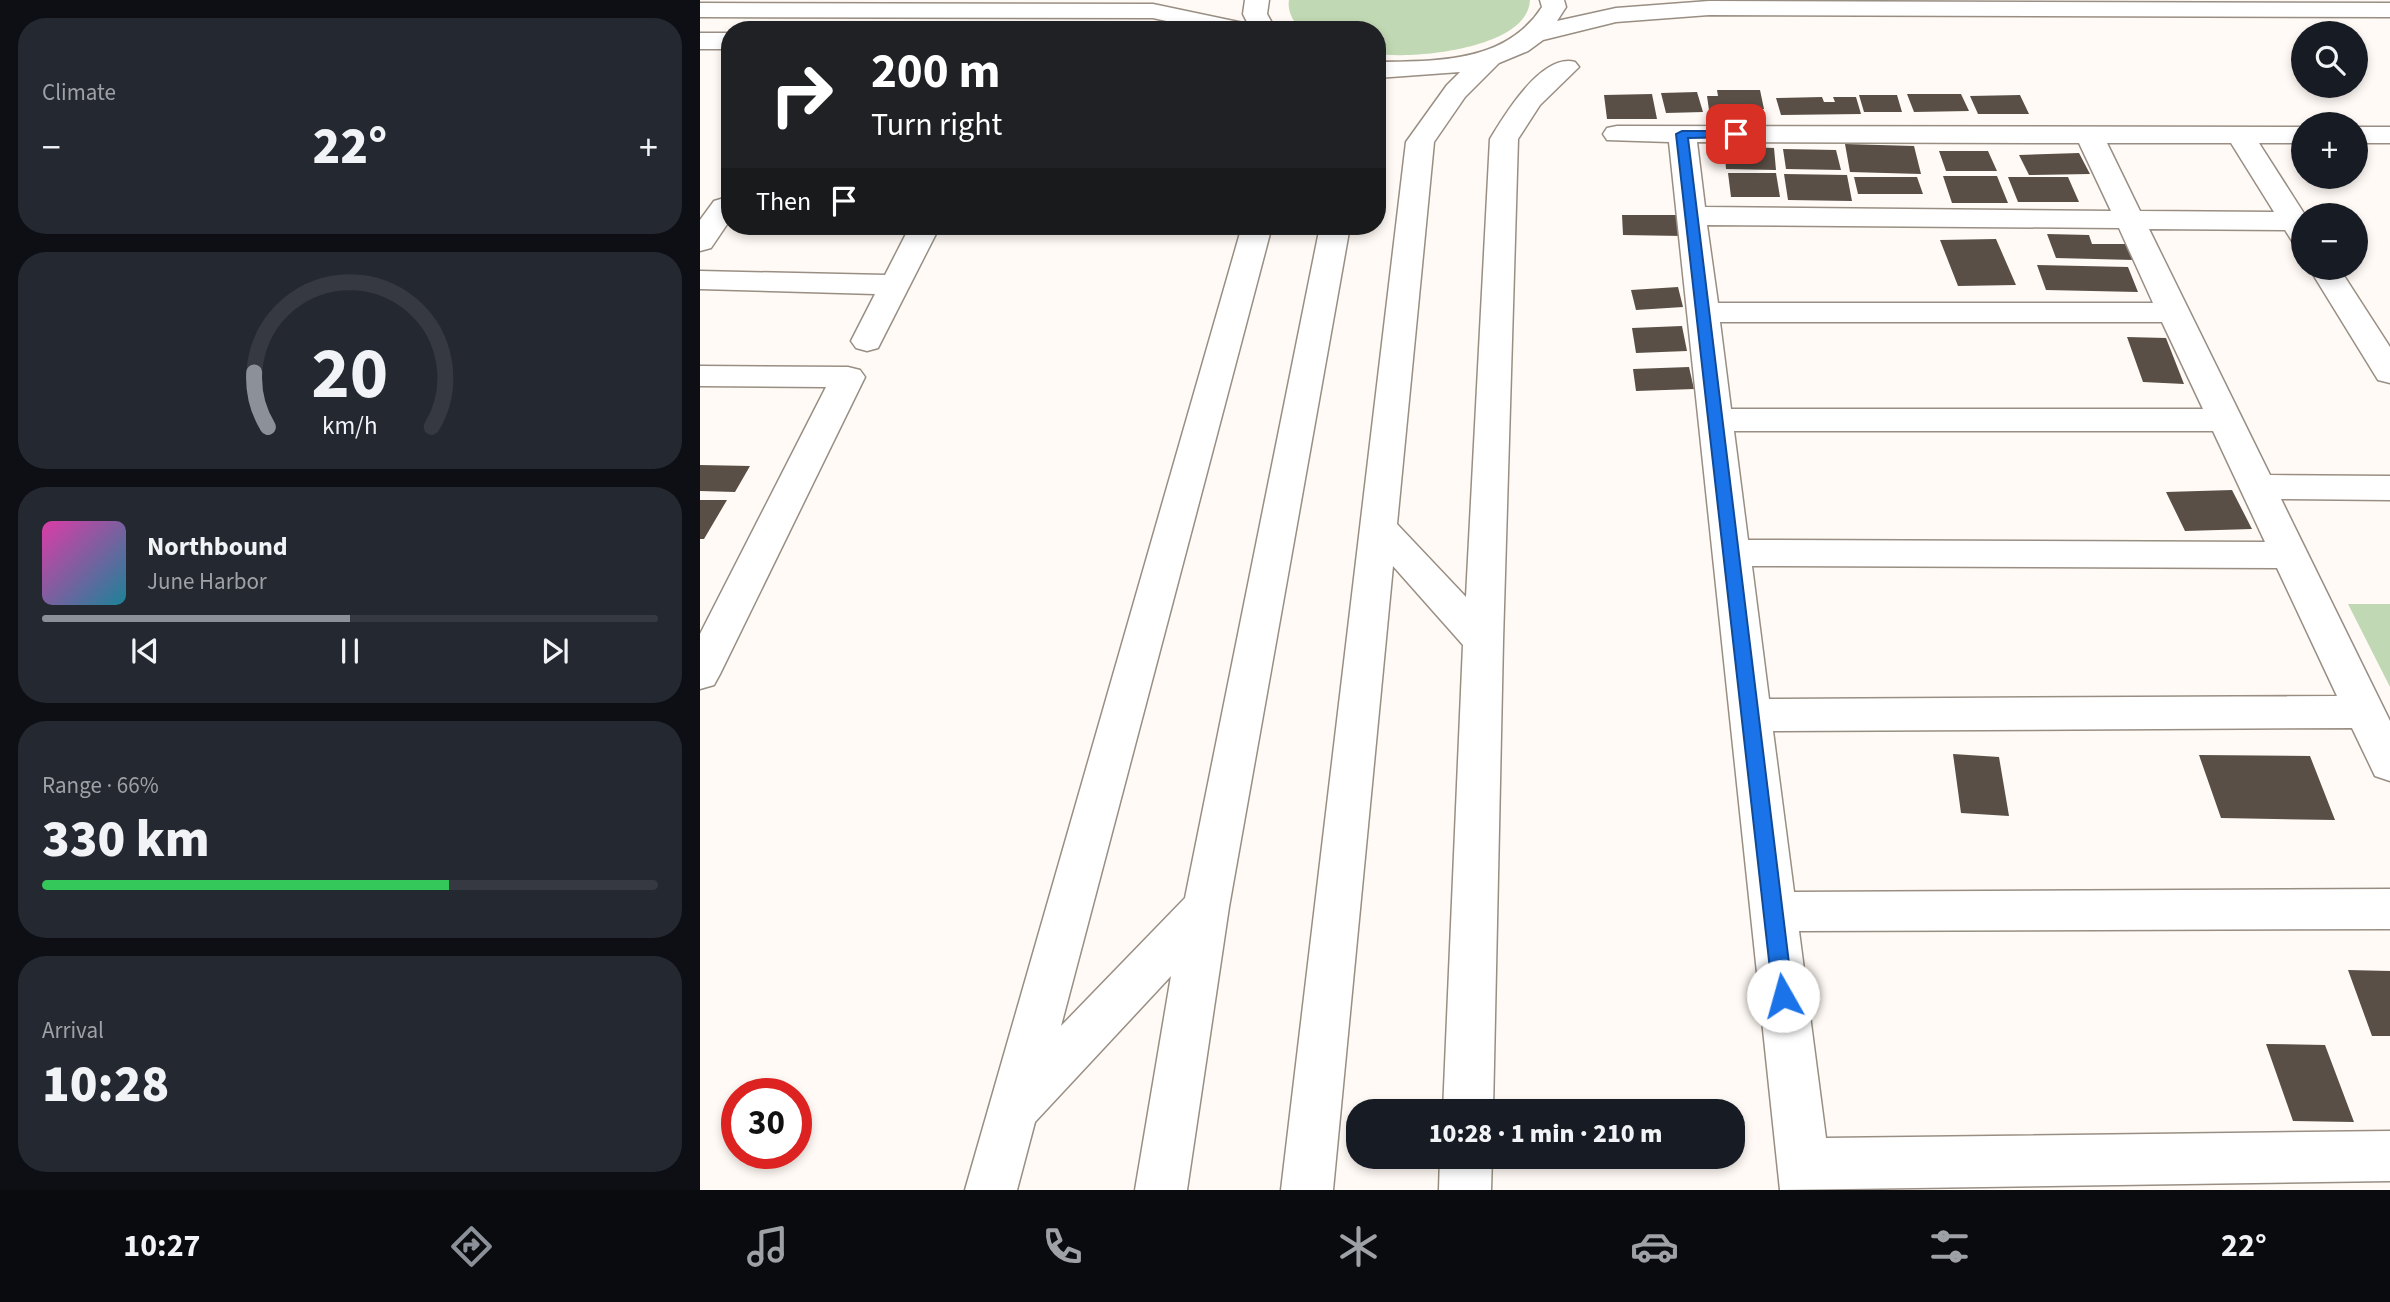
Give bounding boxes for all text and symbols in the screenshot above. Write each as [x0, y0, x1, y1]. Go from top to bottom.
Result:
map controls [2291, 21, 2368, 280]
button: search [2291, 21, 2368, 98]
text: 200 m [871, 37, 1000, 107]
icon: right [756, 49, 847, 140]
text: Climate [42, 76, 116, 109]
text: Turn right [871, 102, 1002, 148]
pin [1706, 104, 1766, 164]
text: 22° [313, 110, 387, 184]
button: + [2291, 112, 2368, 189]
icon: arrive [1717, 115, 1755, 153]
text: − [42, 121, 61, 175]
text: + [639, 121, 658, 175]
icon: arrive [825, 182, 863, 220]
text: Then [756, 183, 811, 220]
button: − [2291, 203, 2368, 280]
text: 20 [312, 322, 388, 426]
text: km/h [322, 407, 378, 443]
text: Northbound [147, 528, 288, 565]
text: June Harbor [147, 565, 267, 598]
icon: previous [126, 632, 164, 670]
icon: pause [331, 632, 369, 670]
icon: next [536, 632, 574, 670]
text: Range · 66% [42, 769, 159, 802]
text: 330 km [42, 803, 210, 877]
position arrow [1746, 959, 1820, 1033]
text: Arrival [42, 1014, 104, 1047]
text: 10:28 [42, 1048, 169, 1122]
speed limit sign: 30 [721, 1078, 812, 1169]
text: 10:28 · 1 min · 210 m [1429, 1115, 1662, 1152]
icon: directions [447, 1222, 496, 1271]
icon: music [743, 1222, 792, 1271]
icon: phone [1038, 1222, 1087, 1271]
icon: climate [1334, 1222, 1383, 1271]
icon: car [1630, 1222, 1679, 1271]
icon: filters [1925, 1222, 1974, 1271]
text: 10:27 [123, 1223, 201, 1269]
text: 22° [2221, 1223, 2267, 1269]

